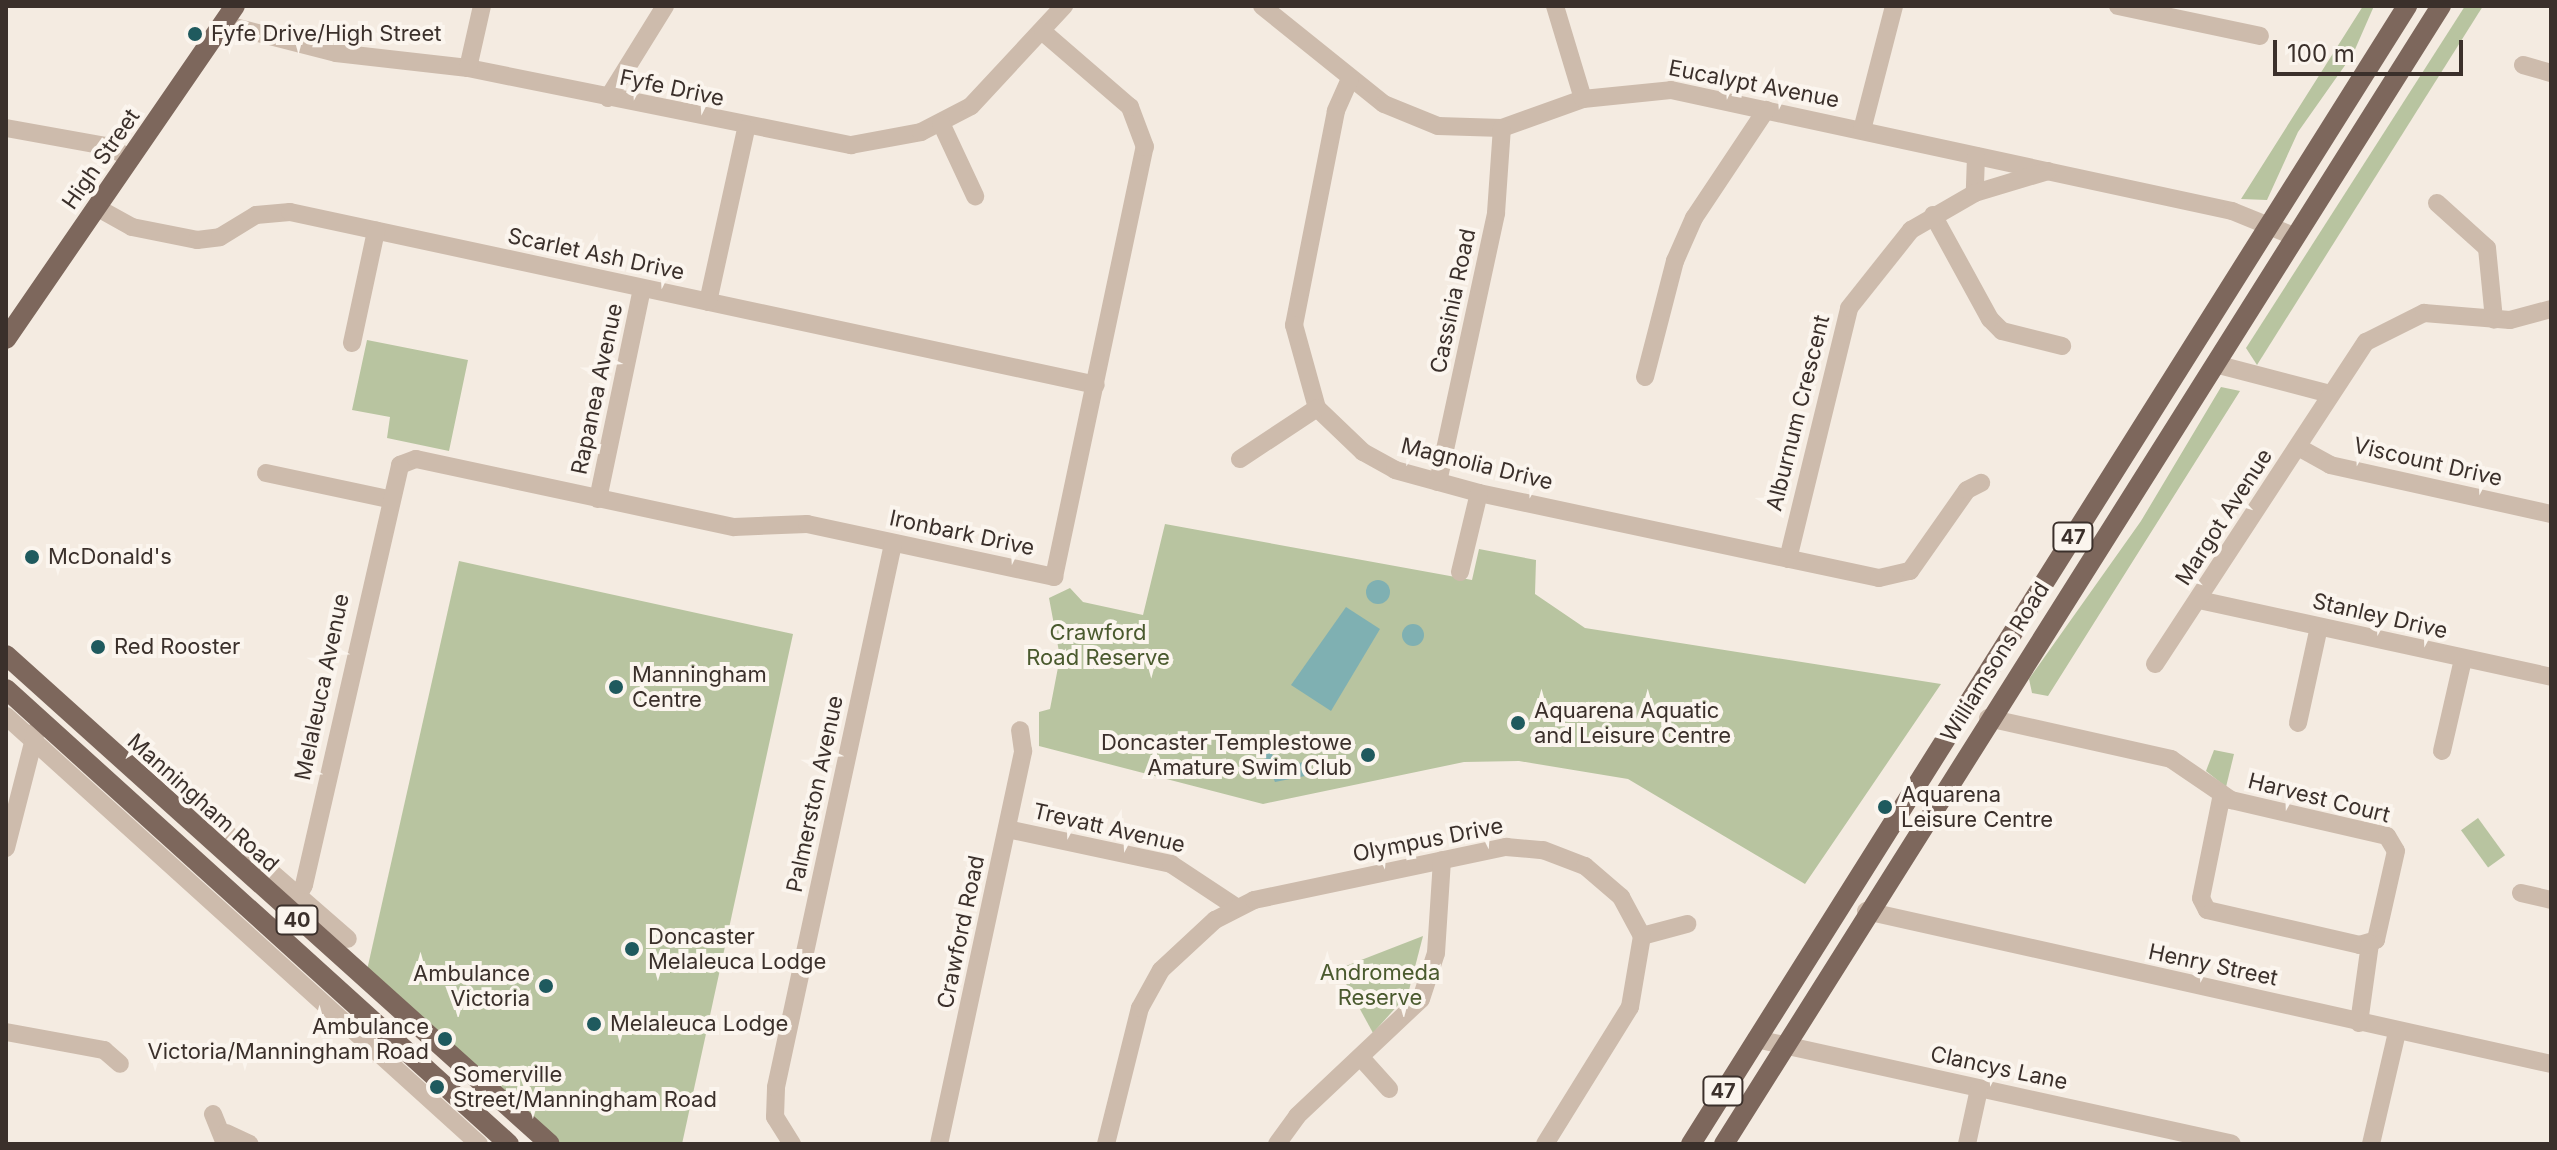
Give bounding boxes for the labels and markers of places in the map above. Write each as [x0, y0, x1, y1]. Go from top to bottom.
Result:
place label: Fyfe Drive/High Street [211, 21, 441, 47]
marker: Fyfe Drive/High Street [186, 25, 204, 43]
place label: McDonald's [48, 544, 172, 570]
marker: McDonald's [23, 548, 41, 566]
place label: Red Rooster [114, 634, 240, 660]
marker: Red Rooster [89, 638, 107, 656]
place label: Manningham Centre [632, 661, 767, 712]
marker: Manningham Centre [607, 678, 625, 696]
place label: Aquarena Aquatic and Leisure Centre [1534, 697, 1731, 748]
marker: Aquarena Aquatic and Leisure Centre [1509, 714, 1527, 732]
place label: Doncaster Templestowe Amature Swim Club [1101, 729, 1352, 780]
marker: Doncaster Templestowe Amature Swim Club [1359, 746, 1377, 764]
place label: Aquarena Leisure Centre [1901, 781, 2053, 832]
marker: Aquarena Leisure Centre [1876, 798, 1894, 816]
place label: Doncaster Melaleuca Lodge [648, 923, 826, 974]
marker: Doncaster Melaleuca Lodge [623, 940, 641, 958]
place label: Ambulance Victoria [413, 960, 530, 1012]
marker: Ambulance Victoria [537, 977, 555, 995]
place label: Melaleuca Lodge [610, 1011, 788, 1037]
place label: Ambulance Victoria/Manningham Road [148, 1013, 429, 1064]
marker: Melaleuca Lodge [585, 1015, 603, 1033]
marker: Ambulance Victoria/Manningham Road [436, 1030, 454, 1048]
place label: Somerville Street/Manningham Road [453, 1061, 717, 1112]
marker: Somerville Street/Manningham Road [428, 1078, 446, 1096]

